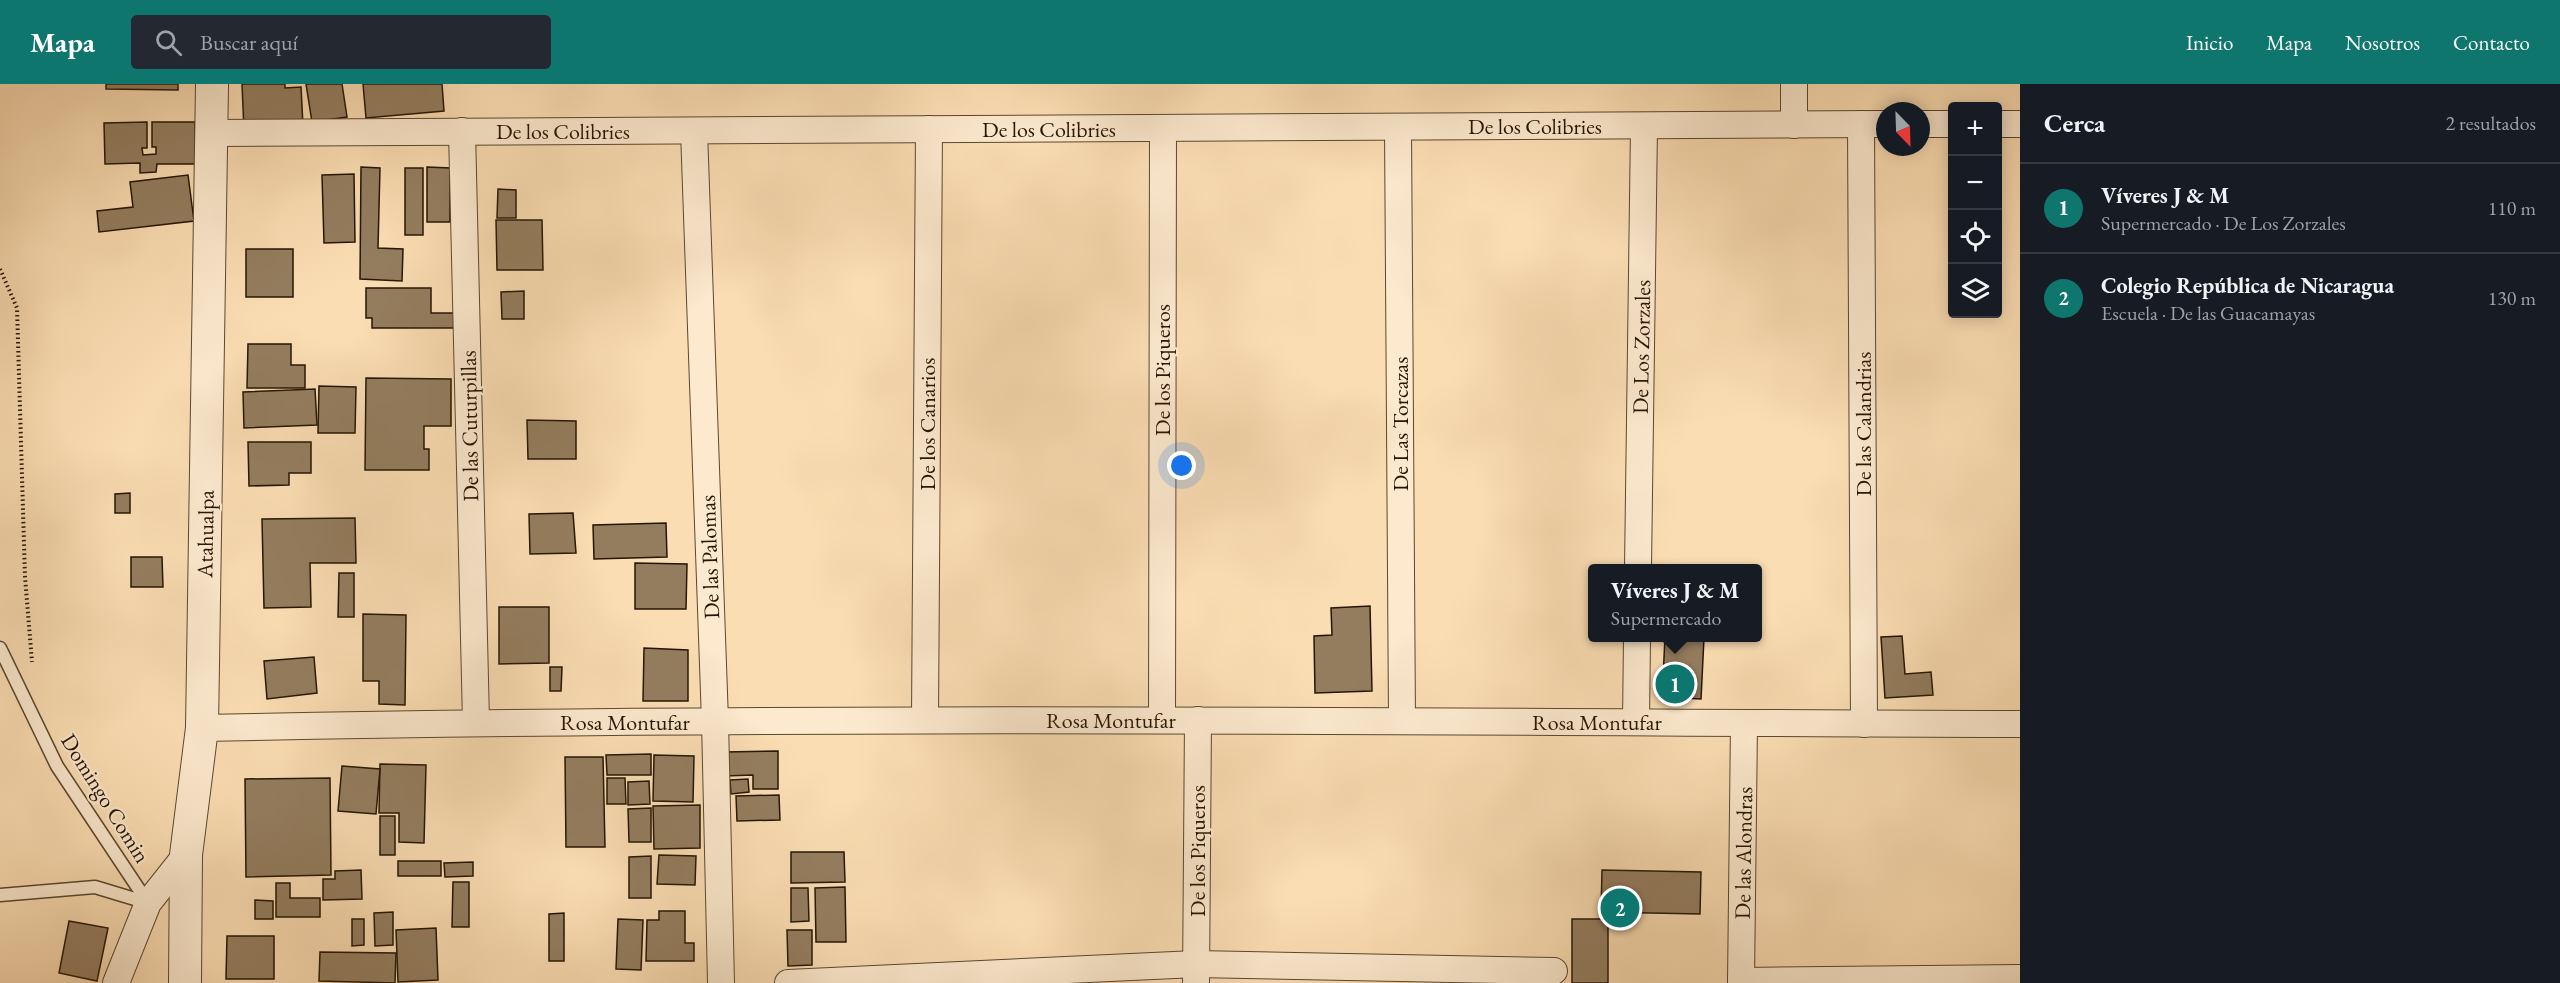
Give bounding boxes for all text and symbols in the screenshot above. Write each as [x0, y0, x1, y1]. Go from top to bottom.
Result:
search box [131, 15, 551, 69]
text: Mapa [30, 24, 95, 60]
icon: search [152, 26, 185, 59]
text: Buscar aquí [200, 28, 298, 57]
text: Inicio [2186, 29, 2233, 56]
text: Mapa [2266, 29, 2312, 56]
text: Nosotros [2345, 29, 2420, 56]
text: Contacto [2453, 29, 2530, 56]
north arrow [1876, 102, 1930, 156]
map controls [1948, 102, 2002, 318]
button: + [1948, 102, 2002, 156]
text: Cerca [2044, 106, 2105, 140]
text: 2 resultados [2445, 110, 2536, 136]
street label: De los Colibries [1468, 112, 1602, 141]
street label: De los Colibries [982, 115, 1116, 144]
street label: De los Colibries [496, 117, 630, 146]
button: − [1948, 156, 2002, 210]
text: Víveres J & M [2101, 181, 2229, 210]
text: 1 [2058, 195, 2069, 221]
text: 110 m [2488, 195, 2536, 221]
button: locate [1948, 210, 2002, 264]
text: Supermercado · De Los Zorzales [2101, 210, 2346, 236]
button: layers [1948, 264, 2002, 318]
text: Colegio República de Nicaragua [2101, 271, 2394, 300]
street label: De Los Zorzales [1626, 280, 1657, 414]
text: 2 [2058, 285, 2069, 311]
text: 130 m [2488, 285, 2536, 311]
text: Escuela · De las Guacamayas [2101, 300, 2315, 326]
street label: De los Piqueros [1148, 304, 1177, 436]
street label: De las Cuturpillas [454, 350, 485, 502]
street label: De las Calandrias [1849, 352, 1878, 496]
street label: De Las Torcazas [1386, 357, 1415, 491]
street label: De los Canarios [913, 358, 942, 490]
your location [1167, 451, 1196, 480]
street label: Atahualpa [190, 490, 221, 579]
street label: De las Palomas [693, 494, 726, 620]
popup [1588, 564, 1762, 642]
text: Víveres J & M [1611, 576, 1739, 605]
text: Supermercado [1611, 605, 1721, 631]
pin: 1 [1656, 662, 1694, 706]
street label: Rosa Montufar [1046, 706, 1177, 735]
street label: Rosa Montufar [560, 708, 691, 737]
street label: Rosa Montufar [1532, 708, 1663, 737]
street label: Domingo Comin [54, 728, 157, 869]
street label: De los Piqueros [1183, 785, 1212, 917]
street label: De las Alondras [1728, 787, 1759, 920]
pin: 2 [1600, 886, 1640, 930]

